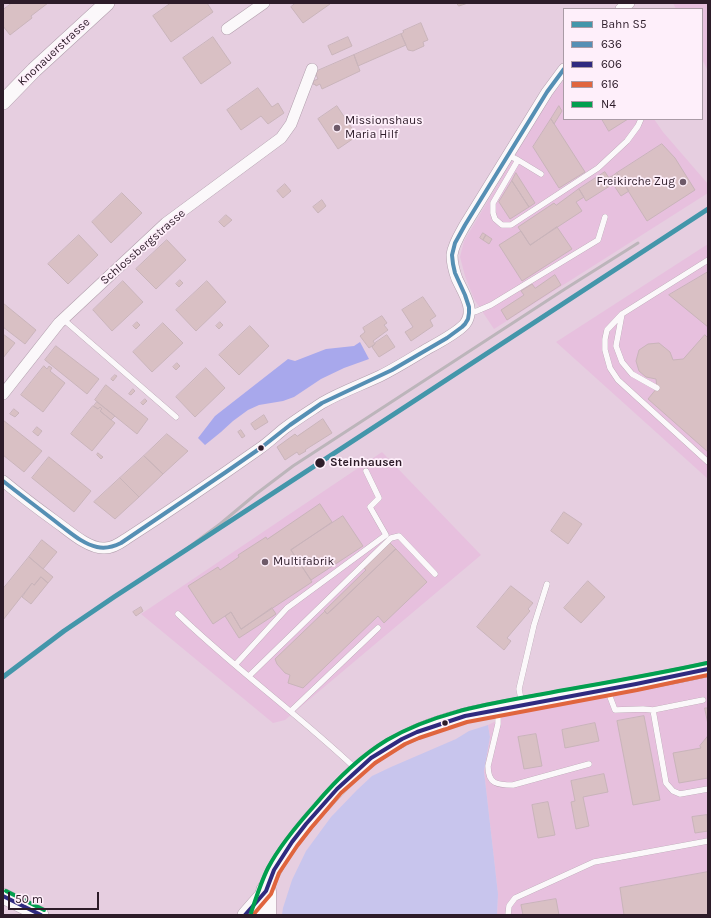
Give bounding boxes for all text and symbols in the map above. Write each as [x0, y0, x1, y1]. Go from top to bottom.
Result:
legend [563, 8, 703, 120]
street label: Knonauerstrasse [15, 15, 93, 89]
text: Bahn S5 [601, 17, 646, 31]
text: 636 [601, 37, 622, 51]
text: 606 [601, 57, 622, 71]
text: 616 [601, 77, 619, 91]
text: N4 [601, 97, 616, 111]
place label: Missionshaus Maria Hilf [345, 114, 422, 142]
marker: Missionshaus Maria Hilf [332, 123, 342, 133]
place label: Freikirche Zug [596, 175, 675, 189]
marker: Freikirche Zug [678, 177, 688, 187]
street label: Schlossbergstrasse [98, 206, 188, 288]
unlabelled marker [256, 443, 266, 453]
marker: Steinhausen [313, 456, 327, 470]
place label: Steinhausen [330, 456, 402, 470]
place label: Multifabrik [273, 555, 334, 569]
marker: Multifabrik [260, 557, 270, 567]
unlabelled marker [440, 718, 450, 728]
scale bar [10, 884, 101, 910]
text: 50 m [15, 892, 43, 906]

